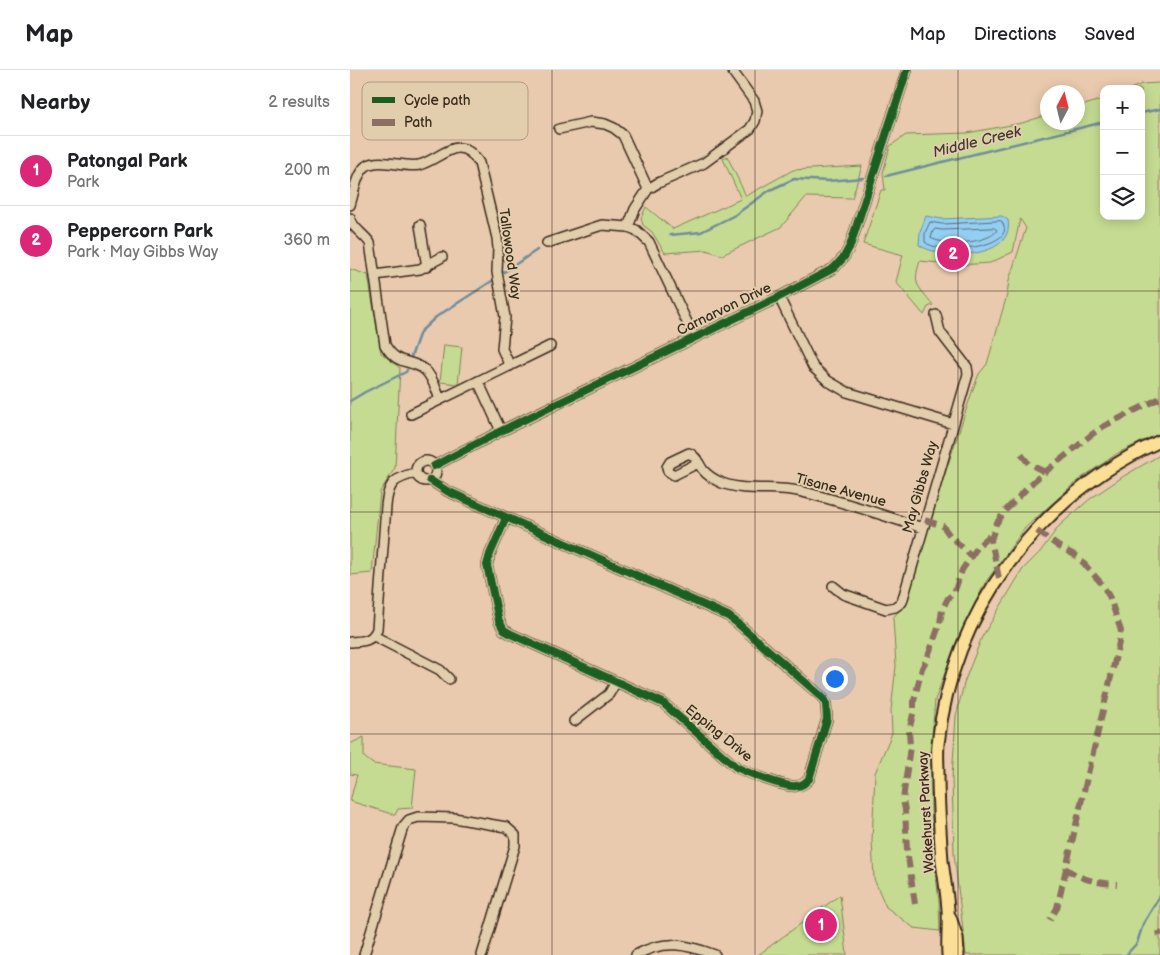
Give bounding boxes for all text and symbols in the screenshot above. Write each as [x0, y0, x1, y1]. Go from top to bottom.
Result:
text: Map [25, 20, 73, 49]
text: Map [910, 24, 946, 45]
text: Directions [974, 24, 1056, 45]
text: Saved [1084, 24, 1135, 45]
legend [362, 82, 528, 140]
north arrow [1040, 85, 1085, 130]
map controls [1100, 85, 1145, 220]
button: + [1100, 85, 1145, 130]
text: Nearby [20, 90, 90, 115]
text: Cycle path [404, 92, 471, 109]
text: 2 results [268, 93, 330, 112]
text: Path [404, 114, 432, 131]
water label: Middle Creek [931, 122, 1024, 162]
button: − [1100, 130, 1145, 175]
text: Patongal Park [67, 150, 188, 173]
text: 1 [33, 161, 39, 180]
text: 200 m [284, 161, 330, 180]
text: Park [67, 173, 99, 192]
button: layers [1100, 175, 1145, 220]
street label: Tallowood Way [495, 207, 525, 301]
text: Peppercorn Park [67, 220, 213, 243]
text: 2 [31, 231, 41, 250]
text: 360 m [283, 231, 330, 250]
pin: 2 [937, 235, 969, 273]
text: Park · May Gibbs Way [67, 243, 218, 262]
street label: Carnarvon Drive [674, 279, 774, 339]
street label: May Gibbs Way [899, 438, 941, 535]
street label: Tisane Avenue [794, 470, 888, 510]
your location [822, 666, 848, 692]
street label: Epping Drive [682, 701, 756, 765]
street label: Wakehurst Parkway [914, 750, 938, 873]
pin: 1 [805, 906, 837, 944]

